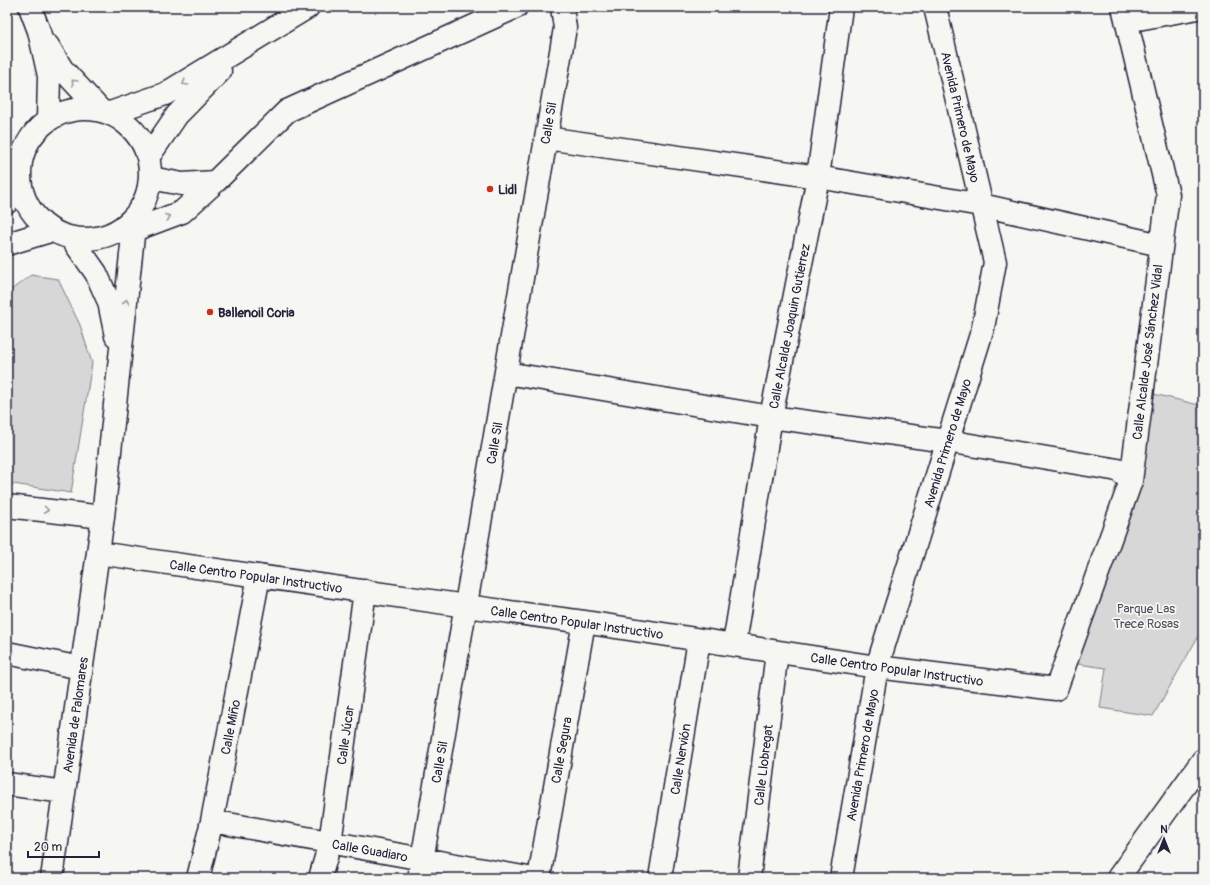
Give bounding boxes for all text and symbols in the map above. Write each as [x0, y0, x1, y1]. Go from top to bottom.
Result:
street label: Avenida Primero de Mayo [937, 50, 983, 184]
one-way arrow [181, 78, 189, 85]
one-way arrow [71, 79, 78, 87]
street label: Calle Sil [537, 101, 561, 145]
place label: Lidl [498, 182, 517, 198]
marker: Lidl [485, 184, 495, 194]
one-way arrow [164, 214, 171, 222]
street label: Calle Alcalde Joaquin Gutierrez [766, 242, 814, 410]
street label: Calle Alcalde José Sánchez Vidal [1129, 264, 1167, 441]
one-way arrow [121, 299, 130, 305]
place label: Ballenoil Coria [218, 305, 295, 321]
marker: Ballenoil Coria [205, 307, 215, 317]
street label: Avenida Primero de Mayo [921, 377, 975, 510]
street label: Calle Sil [483, 421, 507, 465]
one-way arrow [43, 506, 49, 515]
street label: Calle Centro Popular Instructivo [168, 557, 343, 597]
park label: Parque Las Trece Rosas [1113, 601, 1179, 632]
street label: Calle Centro Popular Instructivo [489, 603, 664, 643]
street label: Calle Centro Popular Instructivo [809, 650, 984, 690]
street label: Avenida de Palomares [60, 656, 92, 774]
street label: Avenida Primero de Mayo [843, 688, 882, 823]
street label: Calle Miño [218, 698, 244, 756]
street label: Calle Júcar [334, 704, 358, 766]
street label: Calle Segura [548, 716, 576, 785]
street label: Calle Nervión [667, 722, 695, 796]
street label: Calle Llobregat [751, 723, 777, 807]
street label: Calle Sil [428, 740, 452, 784]
north arrow [1144, 819, 1184, 859]
text: N [1160, 823, 1168, 836]
scale bar [28, 833, 99, 859]
street label: Calle Guadiaro [331, 836, 409, 866]
text: 20 m [34, 840, 63, 855]

